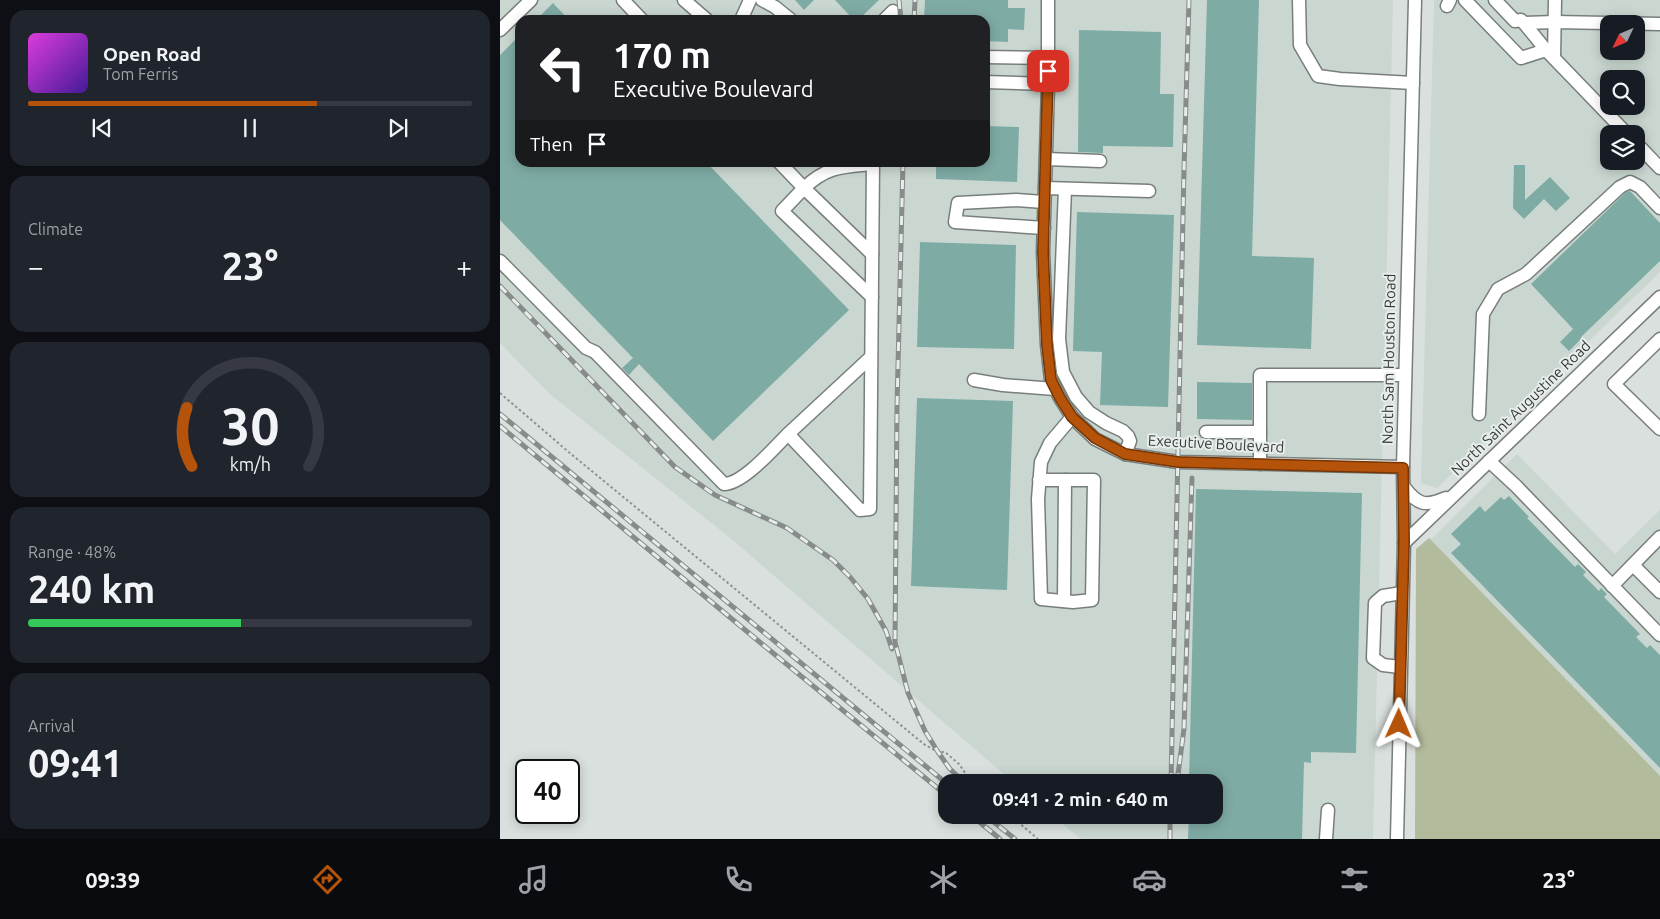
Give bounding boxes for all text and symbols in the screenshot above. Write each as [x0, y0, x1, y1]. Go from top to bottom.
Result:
north arrow [1600, 15, 1645, 60]
map controls [1600, 15, 1645, 170]
icon: left [530, 35, 595, 100]
text: 170 m [613, 35, 711, 75]
text: Open Road [103, 43, 201, 65]
pin [1027, 50, 1069, 92]
icon: arrive [1034, 57, 1062, 85]
text: Tom Ferris [103, 65, 178, 83]
button: search [1600, 70, 1645, 115]
text: Executive Boulevard [613, 76, 814, 101]
icon: previous [88, 114, 116, 142]
icon: pause [236, 114, 264, 142]
icon: next [384, 114, 412, 142]
button: layers [1600, 125, 1645, 170]
icon: arrive [583, 130, 611, 158]
text: Then [530, 133, 573, 155]
text: Climate [28, 220, 83, 238]
text: 23° [222, 245, 278, 287]
text: − [28, 251, 44, 282]
text: + [456, 251, 472, 282]
street label: North Sam Houston Road [1379, 274, 1398, 444]
street label: North Saint Augustine Road [1448, 337, 1594, 479]
text: 30 [221, 397, 279, 455]
street label: Executive Boulevard [1147, 431, 1285, 456]
text: km/h [229, 454, 271, 474]
text: Range · 48% [28, 543, 116, 561]
text: 240 km [28, 568, 155, 610]
position arrow [1372, 697, 1424, 749]
text: Arrival [28, 717, 75, 735]
text: 09:41 [28, 742, 123, 784]
speed limit sign: 40 [515, 759, 580, 824]
text: 09:41 · 2 min · 640 m [993, 788, 1168, 810]
icon: directions [310, 862, 345, 897]
icon: music [516, 862, 551, 897]
icon: phone [721, 862, 756, 897]
icon: climate [926, 862, 961, 897]
icon: car [1132, 862, 1167, 897]
icon: filters [1337, 862, 1372, 897]
text: 09:39 [85, 867, 140, 892]
text: 23° [1542, 867, 1575, 892]

